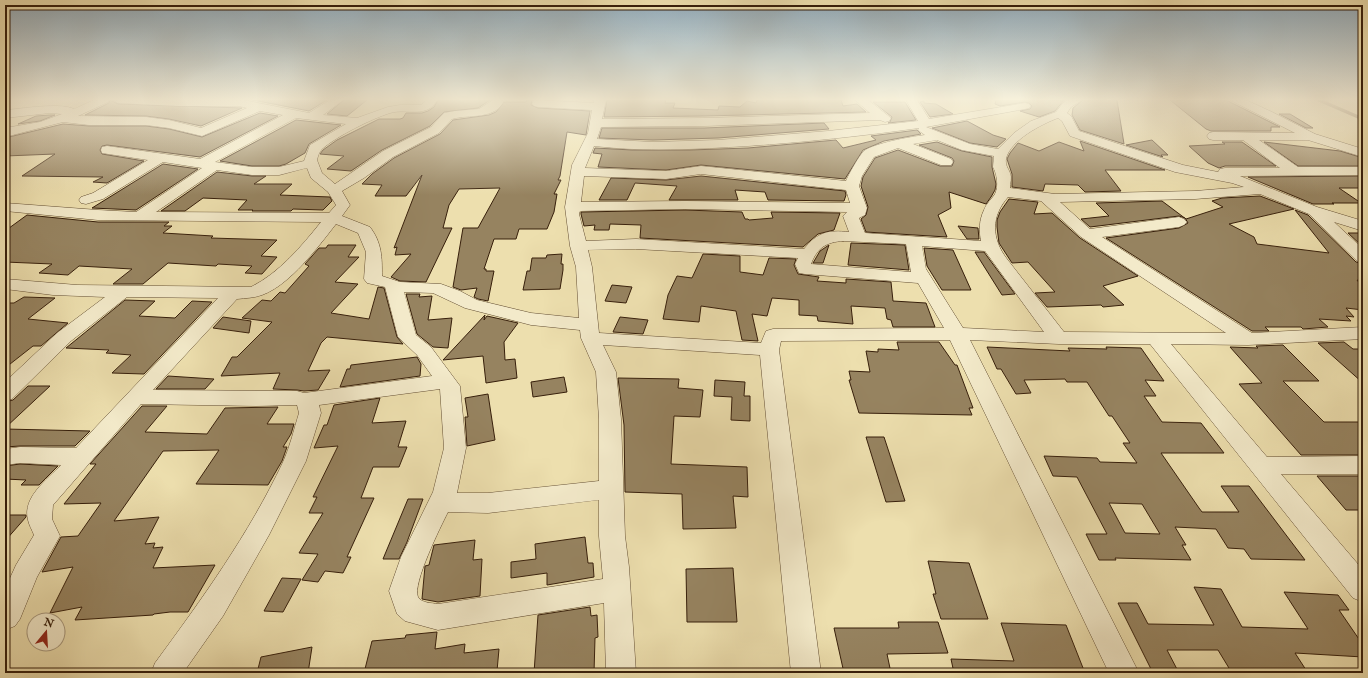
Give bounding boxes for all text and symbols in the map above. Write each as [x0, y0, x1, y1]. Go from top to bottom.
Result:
north arrow [26, 612, 66, 652]
text: N [41, 615, 56, 632]

